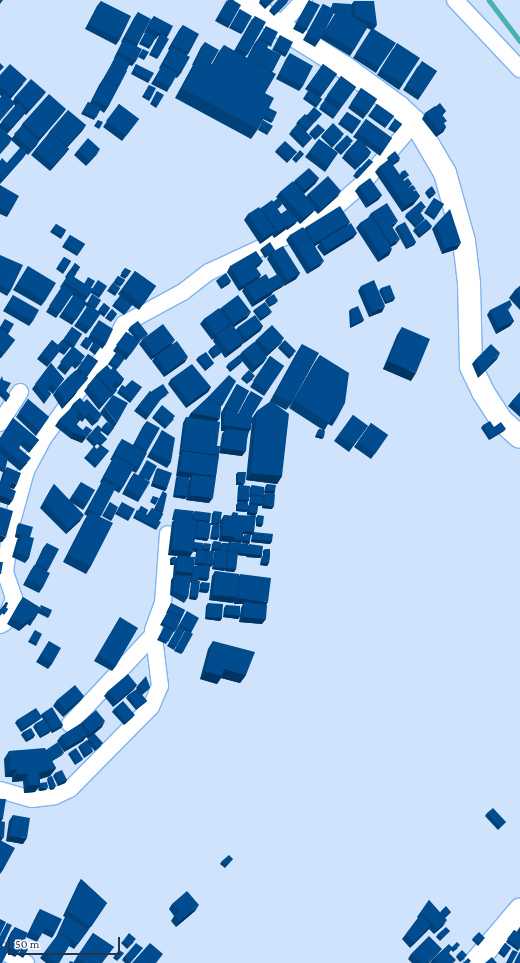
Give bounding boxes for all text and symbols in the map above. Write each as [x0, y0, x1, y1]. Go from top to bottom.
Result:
scale bar [10, 929, 122, 955]
text: 50 m [15, 937, 39, 951]

